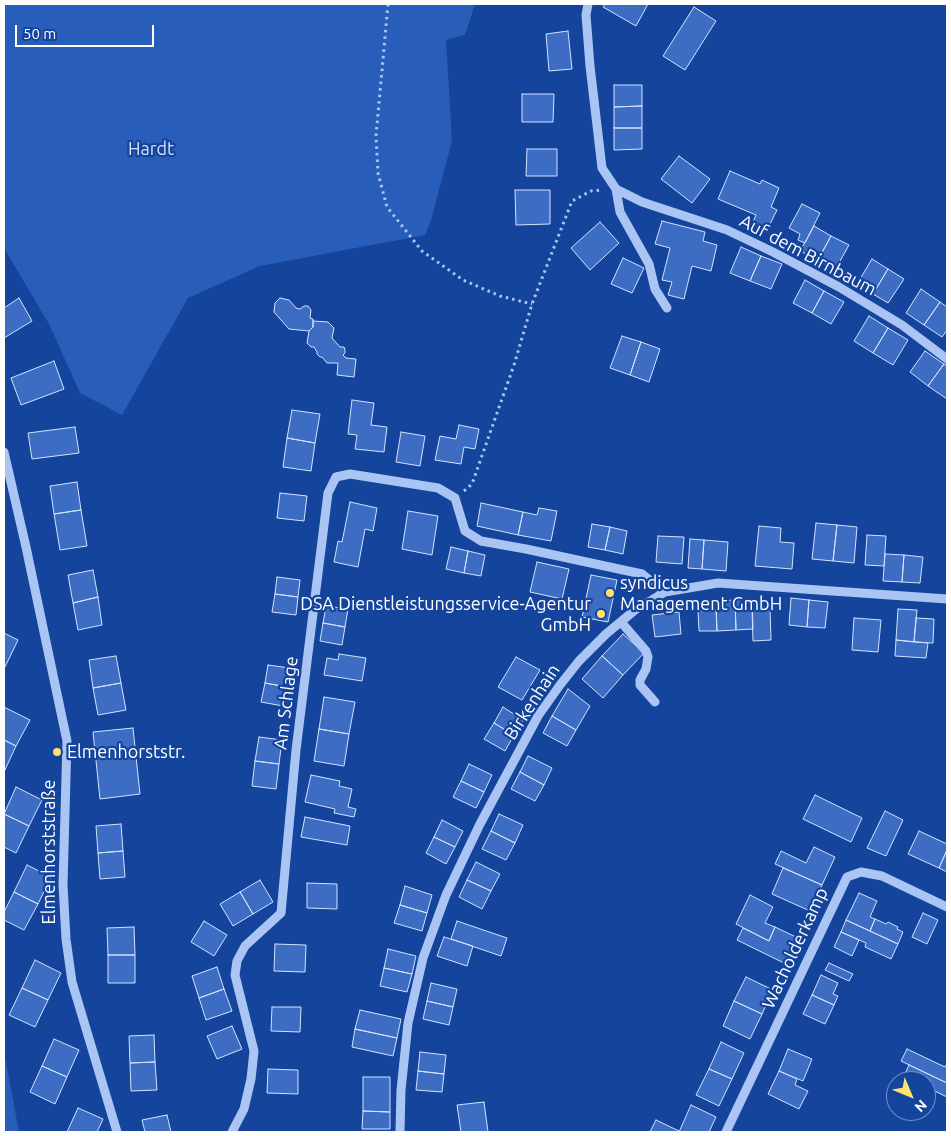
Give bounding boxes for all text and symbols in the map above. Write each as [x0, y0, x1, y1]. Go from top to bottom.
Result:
scale bar [18, 15, 156, 47]
text: 50 m [23, 25, 56, 42]
park label: Hardt [128, 138, 174, 160]
street label: Auf dem Birnbaum [736, 210, 880, 300]
place label: syndicus Management GmbH [620, 572, 782, 614]
marker: syndicus Management GmbH [604, 587, 616, 599]
place label: DSA Dienstleistungsservice-Agentur GmbH [300, 593, 591, 636]
marker: DSA Dienstleistungsservice-Agentur GmbH [595, 608, 607, 620]
street label: Am Schlage [270, 655, 302, 751]
street label: Birkenhain [500, 660, 564, 744]
place label: Elmenhorststr. [67, 741, 185, 763]
marker: Elmenhorststr. [51, 746, 63, 758]
street label: Elmenhorststraße [38, 780, 60, 924]
street label: Wacholderkamp [758, 884, 832, 1012]
north arrow [886, 1071, 936, 1121]
text: N [912, 1097, 930, 1115]

